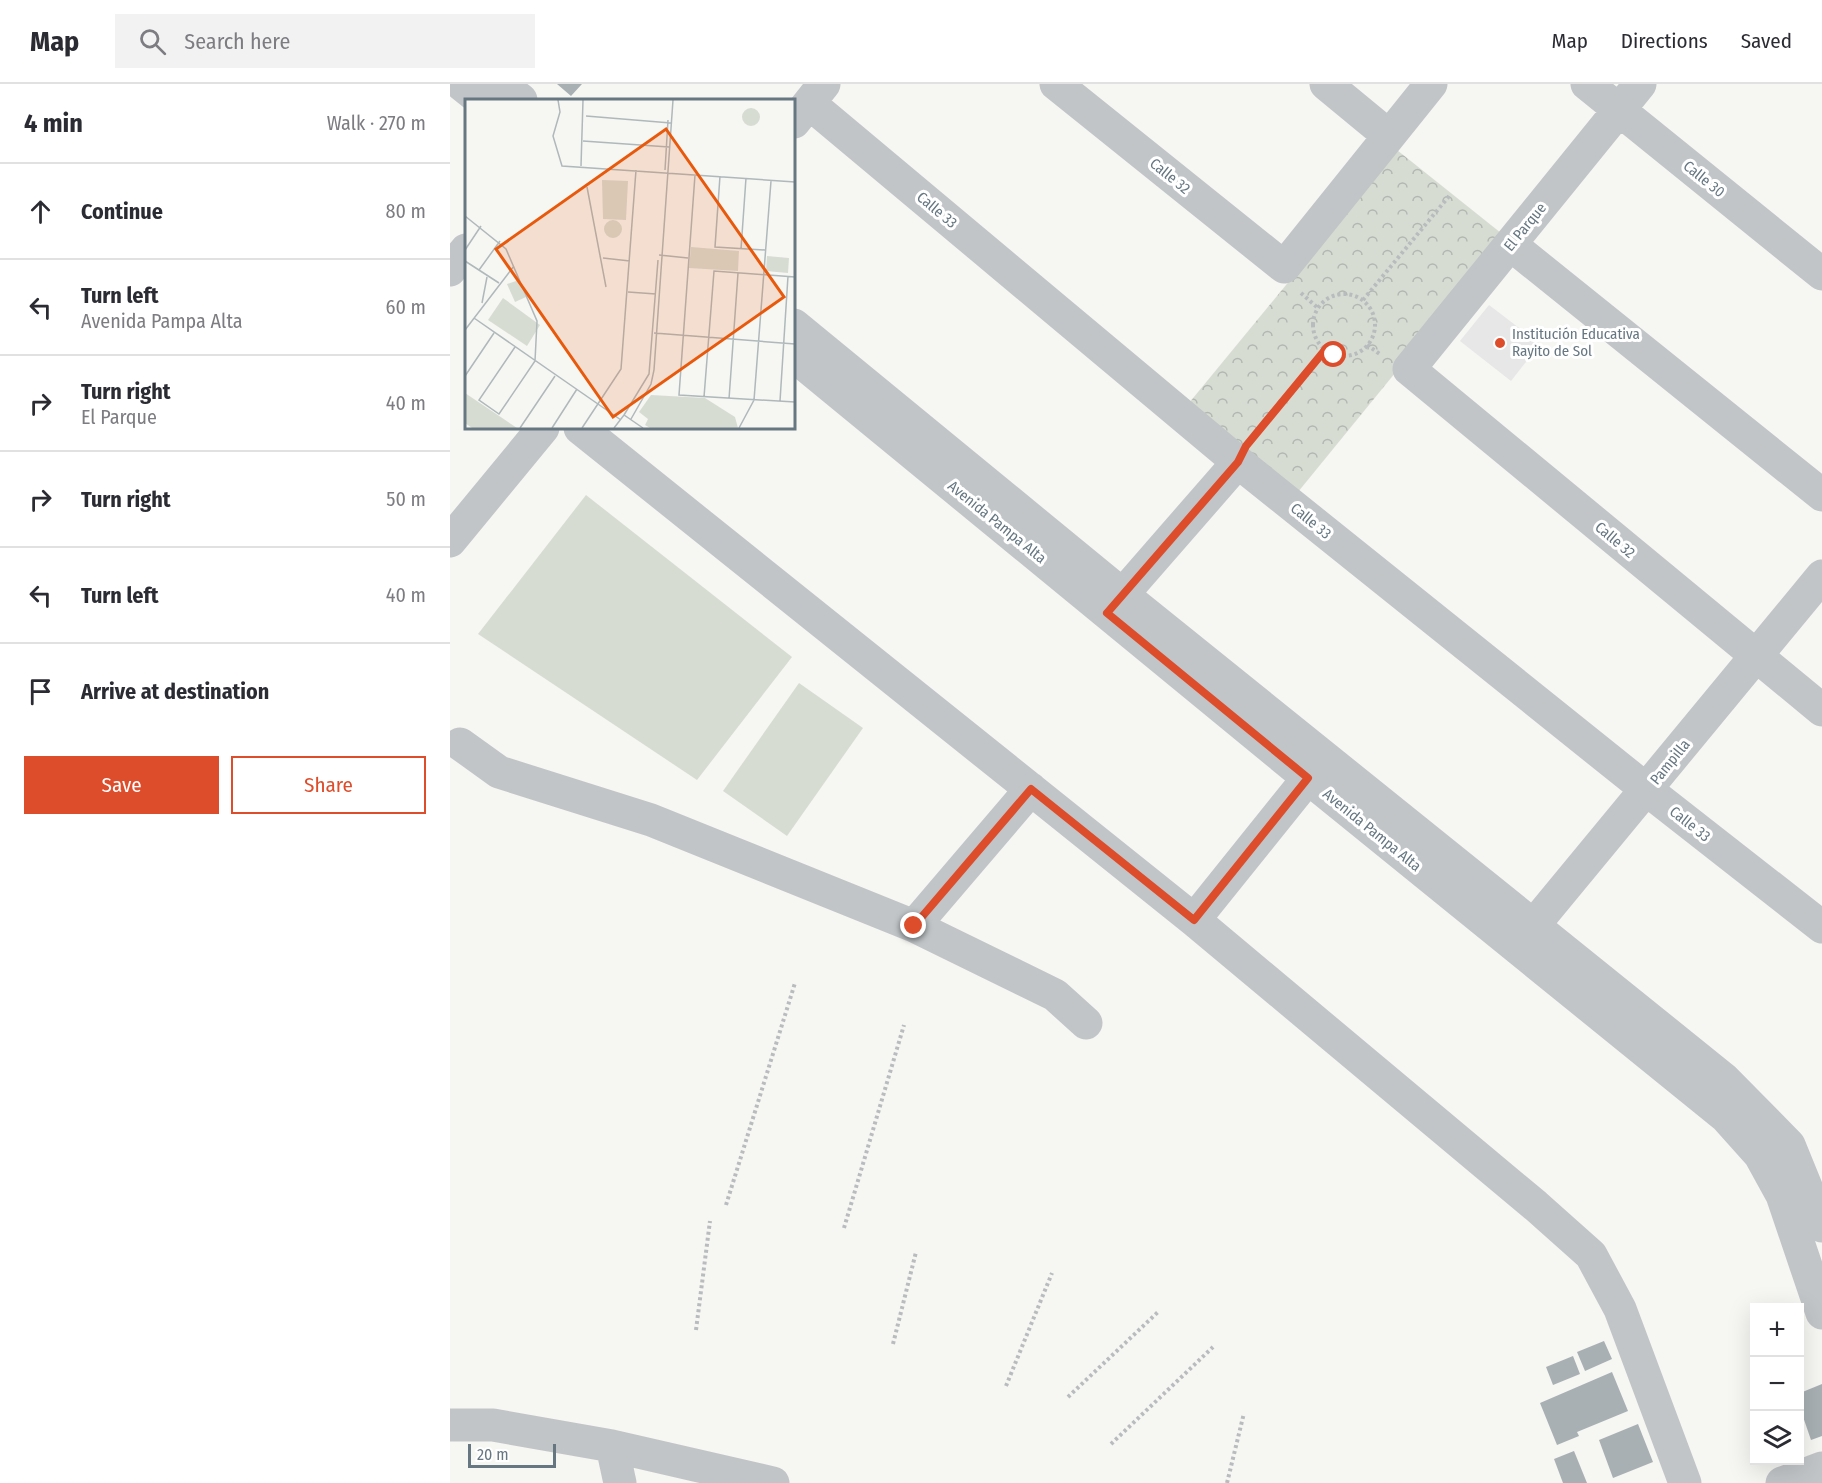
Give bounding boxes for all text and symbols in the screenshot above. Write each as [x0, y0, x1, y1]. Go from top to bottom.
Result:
search box [115, 14, 535, 68]
text: Map [30, 25, 79, 58]
icon: search [136, 25, 169, 58]
text: Search here [184, 28, 290, 55]
text: Map [1551, 28, 1588, 54]
text: Directions [1621, 28, 1708, 54]
text: Saved [1741, 28, 1792, 54]
inset map [465, 99, 795, 429]
text: 4 min [24, 108, 83, 139]
text: Walk · 270 m [327, 111, 426, 135]
street label: Calle 32 [1146, 154, 1194, 198]
street label: Calle 30 [1680, 157, 1728, 201]
street label: Calle 33 [913, 188, 961, 232]
icon: ahead [24, 195, 57, 228]
text: Continue [81, 198, 163, 225]
text: 80 m [386, 199, 426, 223]
street label: El Parque [1500, 199, 1550, 255]
text: Turn left [81, 282, 159, 309]
icon: left [24, 291, 57, 324]
text: 60 m [386, 295, 426, 319]
text: Avenida Pampa Alta [81, 309, 243, 333]
place label: Institución Educativa Rayito de Sol [1512, 325, 1640, 360]
marker: Institución Educativa Rayito de Sol [1493, 336, 1507, 350]
route start [1320, 341, 1346, 367]
text: Turn right [81, 378, 170, 405]
icon: right [24, 387, 57, 420]
text: 40 m [386, 391, 426, 415]
text: El Parque [81, 405, 157, 429]
street label: Avenida Pampa Alta [944, 477, 1050, 567]
icon: right [24, 483, 57, 516]
text: Turn right [81, 486, 170, 513]
text: 50 m [386, 487, 426, 511]
street label: Calle 33 [1287, 499, 1335, 543]
street label: Calle 32 [1591, 518, 1639, 562]
icon: left [24, 579, 57, 612]
text: Turn left [81, 582, 159, 609]
text: 40 m [386, 583, 426, 607]
icon: arrive [24, 675, 57, 708]
text: Arrive at destination [81, 678, 269, 705]
street label: Pampilla [1646, 736, 1694, 788]
button: Save [24, 756, 219, 814]
button: Share [231, 756, 426, 814]
street label: Avenida Pampa Alta [1319, 785, 1425, 875]
street label: Calle 33 [1666, 802, 1714, 846]
route end [900, 912, 926, 938]
map controls [1750, 1303, 1804, 1465]
button: + [1750, 1303, 1804, 1357]
button: − [1750, 1357, 1804, 1411]
button: layers [1750, 1411, 1804, 1465]
scale bar [468, 1441, 556, 1468]
text: 20 m [477, 1445, 508, 1464]

